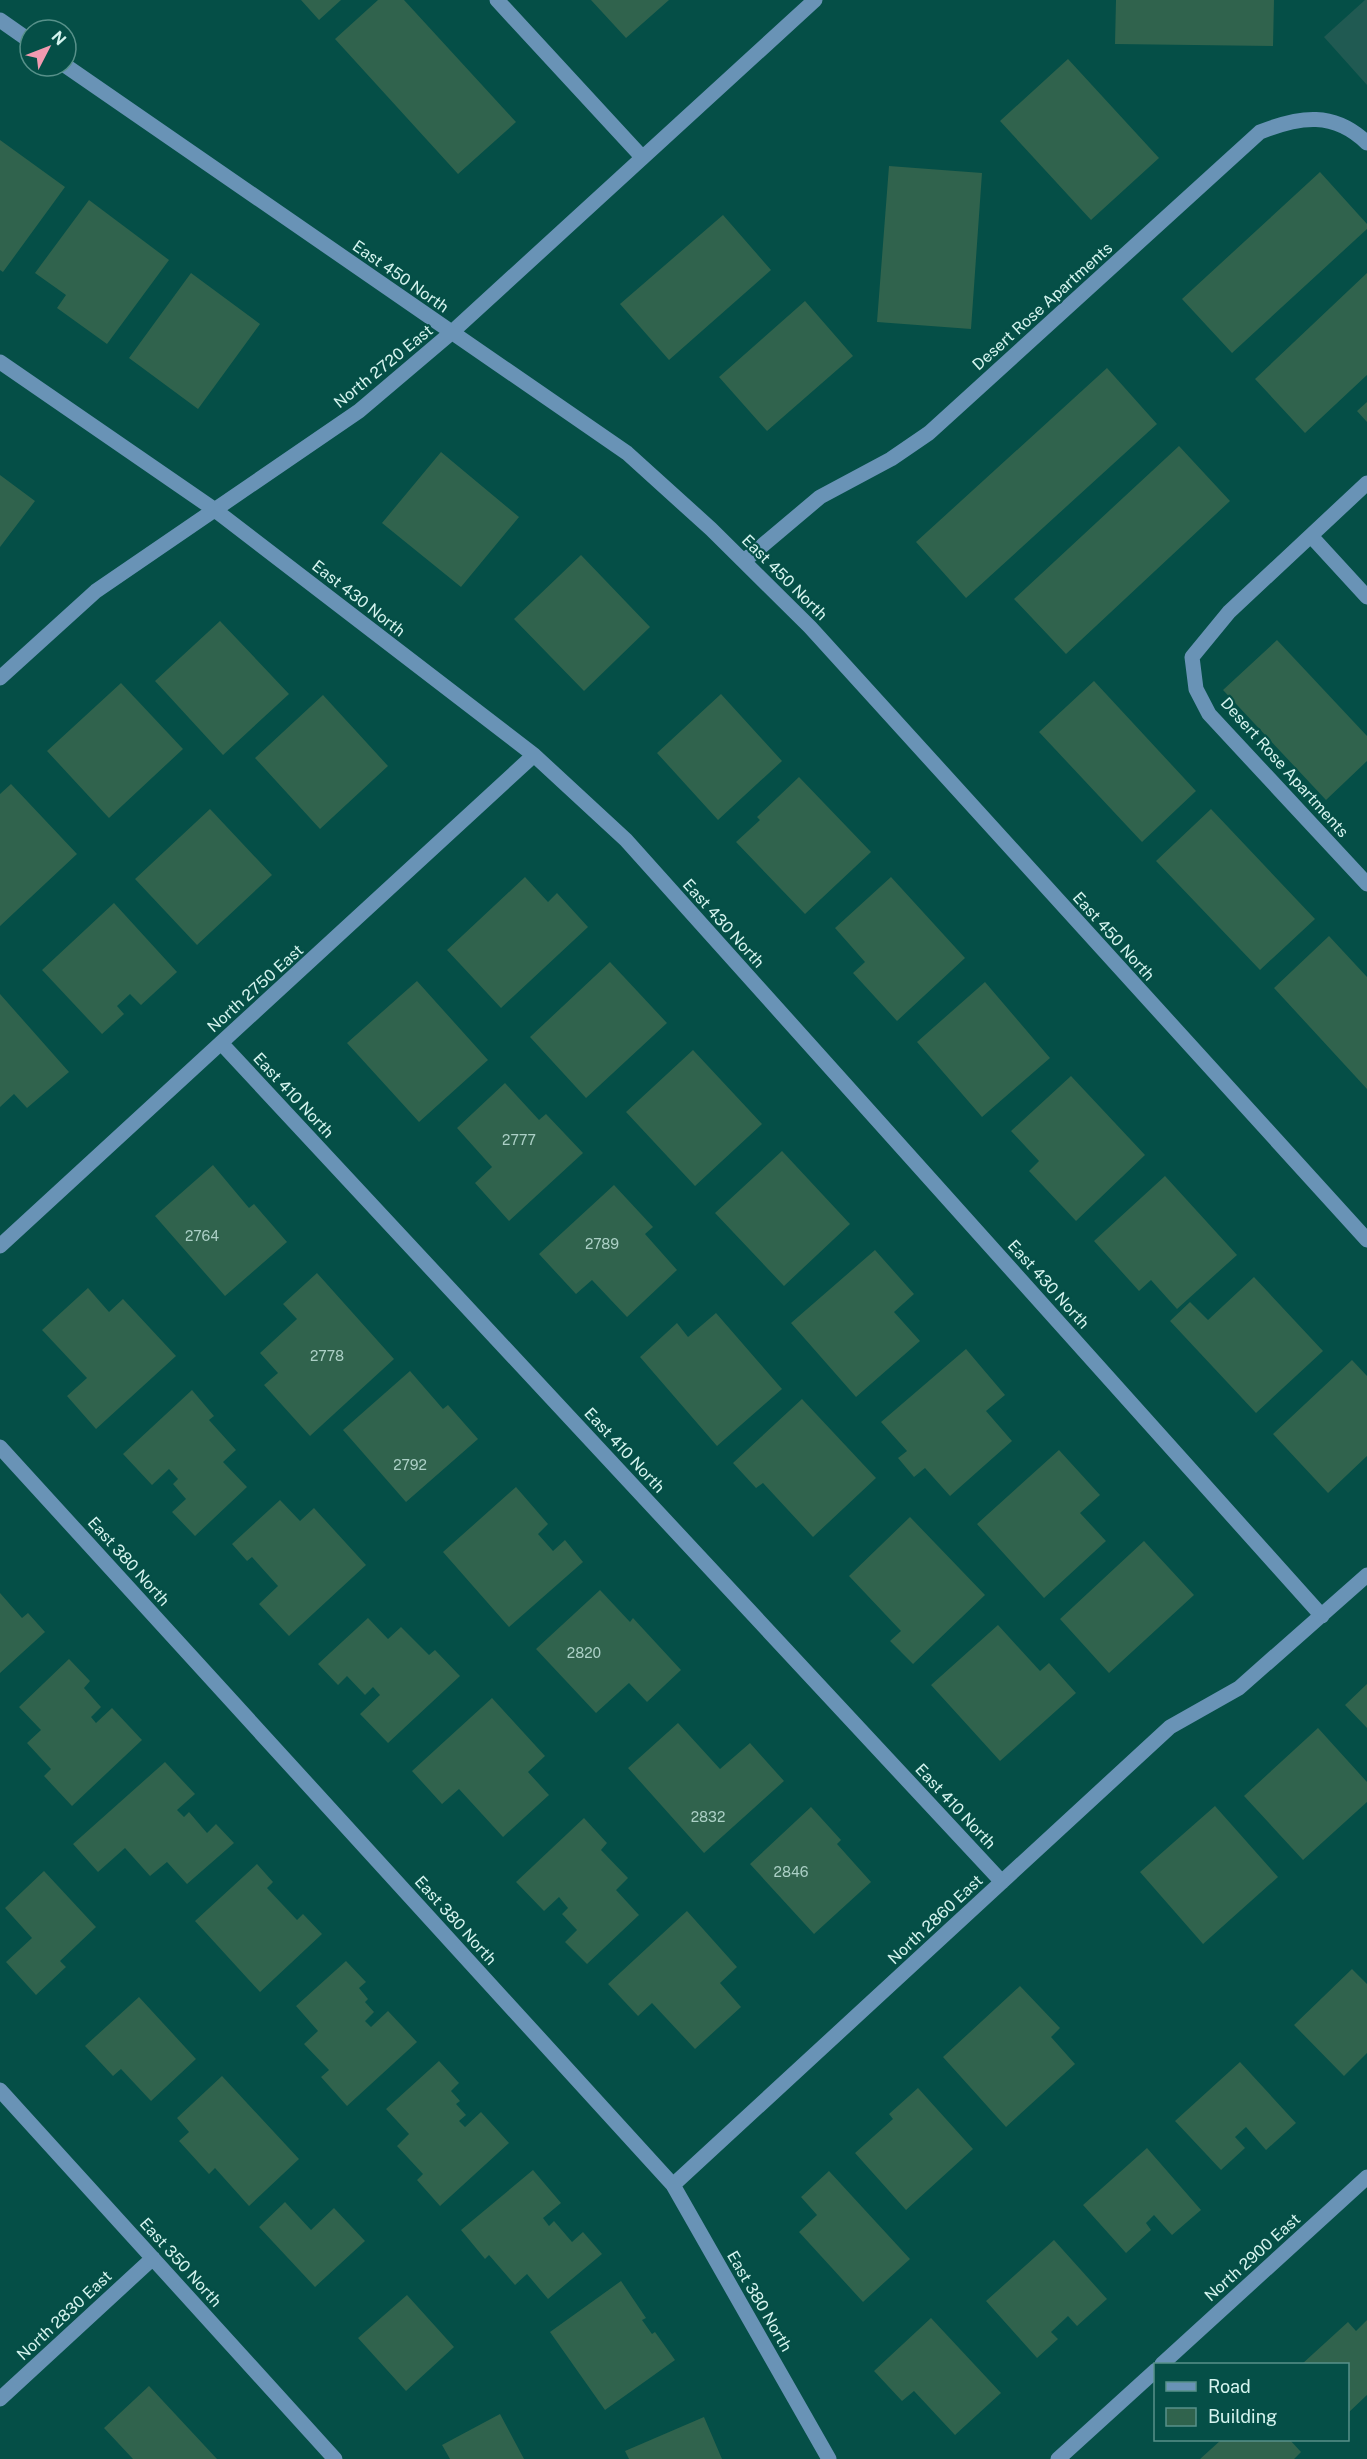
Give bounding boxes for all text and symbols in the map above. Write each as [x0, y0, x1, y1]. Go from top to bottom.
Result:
north arrow [18, 18, 78, 78]
text: N [48, 27, 70, 49]
street label: East 450 North [349, 236, 452, 317]
street label: Desert Rose Apartments [968, 238, 1116, 374]
street label: North 2720 East [330, 321, 437, 412]
street label: East 450 North [738, 531, 831, 624]
street label: East 430 North [308, 556, 409, 641]
street label: Desert Rose Apartments [1217, 693, 1353, 841]
street label: East 430 North [679, 875, 768, 972]
street label: East 450 North [1069, 888, 1158, 985]
street label: North 2750 East [204, 940, 307, 1036]
street label: East 410 North [249, 1049, 338, 1142]
house number: 2777 [502, 1132, 536, 1148]
house number: 2764 [185, 1228, 219, 1244]
house number: 2789 [585, 1236, 619, 1252]
street label: East 430 North [1004, 1236, 1093, 1333]
house number: 2778 [310, 1348, 344, 1364]
street label: East 410 North [580, 1404, 669, 1497]
house number: 2792 [393, 1457, 427, 1473]
street label: East 380 North [84, 1513, 173, 1610]
house number: 2820 [567, 1645, 601, 1661]
street label: East 410 North [911, 1760, 1000, 1853]
house number: 2832 [691, 1809, 725, 1825]
house number: 2846 [774, 1864, 809, 1880]
street label: North 2860 East [884, 1871, 987, 1968]
street label: East 380 North [411, 1872, 500, 1969]
street label: North 2900 East [1201, 2210, 1304, 2305]
street label: East 350 North [136, 2214, 226, 2311]
street label: East 380 North [723, 2248, 796, 2355]
street label: North 2830 East [13, 2267, 116, 2364]
legend [1154, 2363, 1349, 2441]
text: Road [1208, 2376, 1251, 2397]
text: Building [1208, 2406, 1277, 2427]

